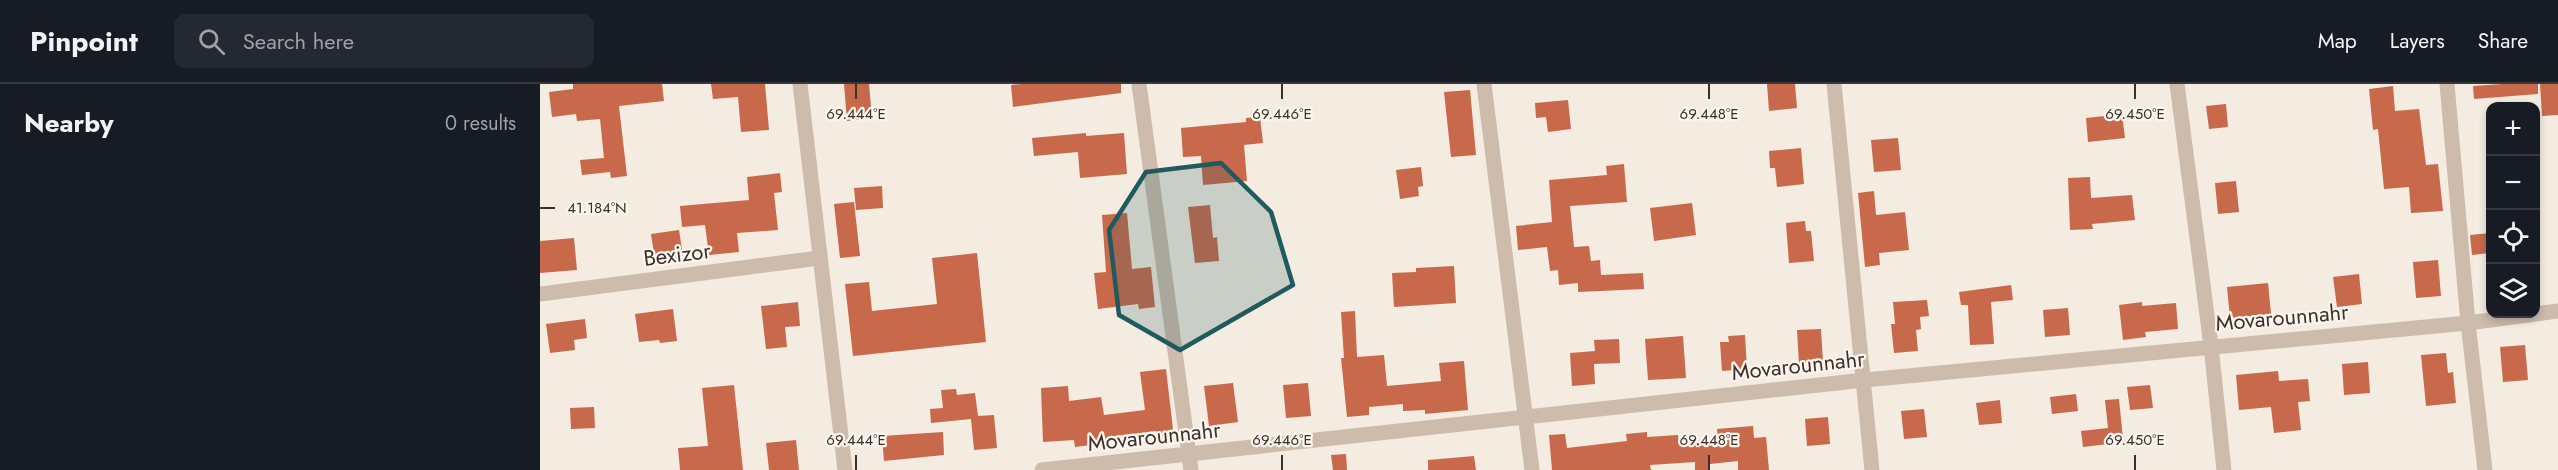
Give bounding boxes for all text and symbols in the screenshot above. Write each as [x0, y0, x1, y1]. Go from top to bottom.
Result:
search box [174, 14, 594, 68]
text: Pinpoint [30, 21, 138, 62]
icon: search [195, 25, 228, 58]
text: Search here [243, 25, 354, 57]
text: Map [2318, 26, 2357, 56]
text: Layers [2390, 26, 2445, 56]
text: Share [2478, 26, 2528, 56]
map controls [2486, 102, 2540, 318]
button: + [2486, 102, 2540, 156]
text: 69.444°E [826, 103, 886, 125]
text: 69.446°E [1252, 103, 1312, 125]
text: 69.448°E [1680, 103, 1738, 125]
text: 69.450°E [2105, 103, 2165, 125]
text: Nearby [24, 104, 113, 142]
text: 0 results [445, 109, 516, 138]
button: − [2486, 156, 2540, 210]
text: 41.184°N [567, 197, 627, 219]
button: locate [2486, 210, 2540, 264]
street label: Bexizor [642, 234, 713, 274]
button: layers [2486, 264, 2540, 318]
street label: Movarounnahr [2214, 295, 2350, 339]
street label: Movarounnahr [1730, 342, 1866, 388]
street label: Movarounnahr [1086, 413, 1222, 459]
text: 69.444°E [826, 429, 886, 451]
text: 69.446°E [1252, 429, 1312, 451]
text: 69.448°E [1680, 429, 1738, 451]
text: 69.450°E [2105, 429, 2165, 451]

